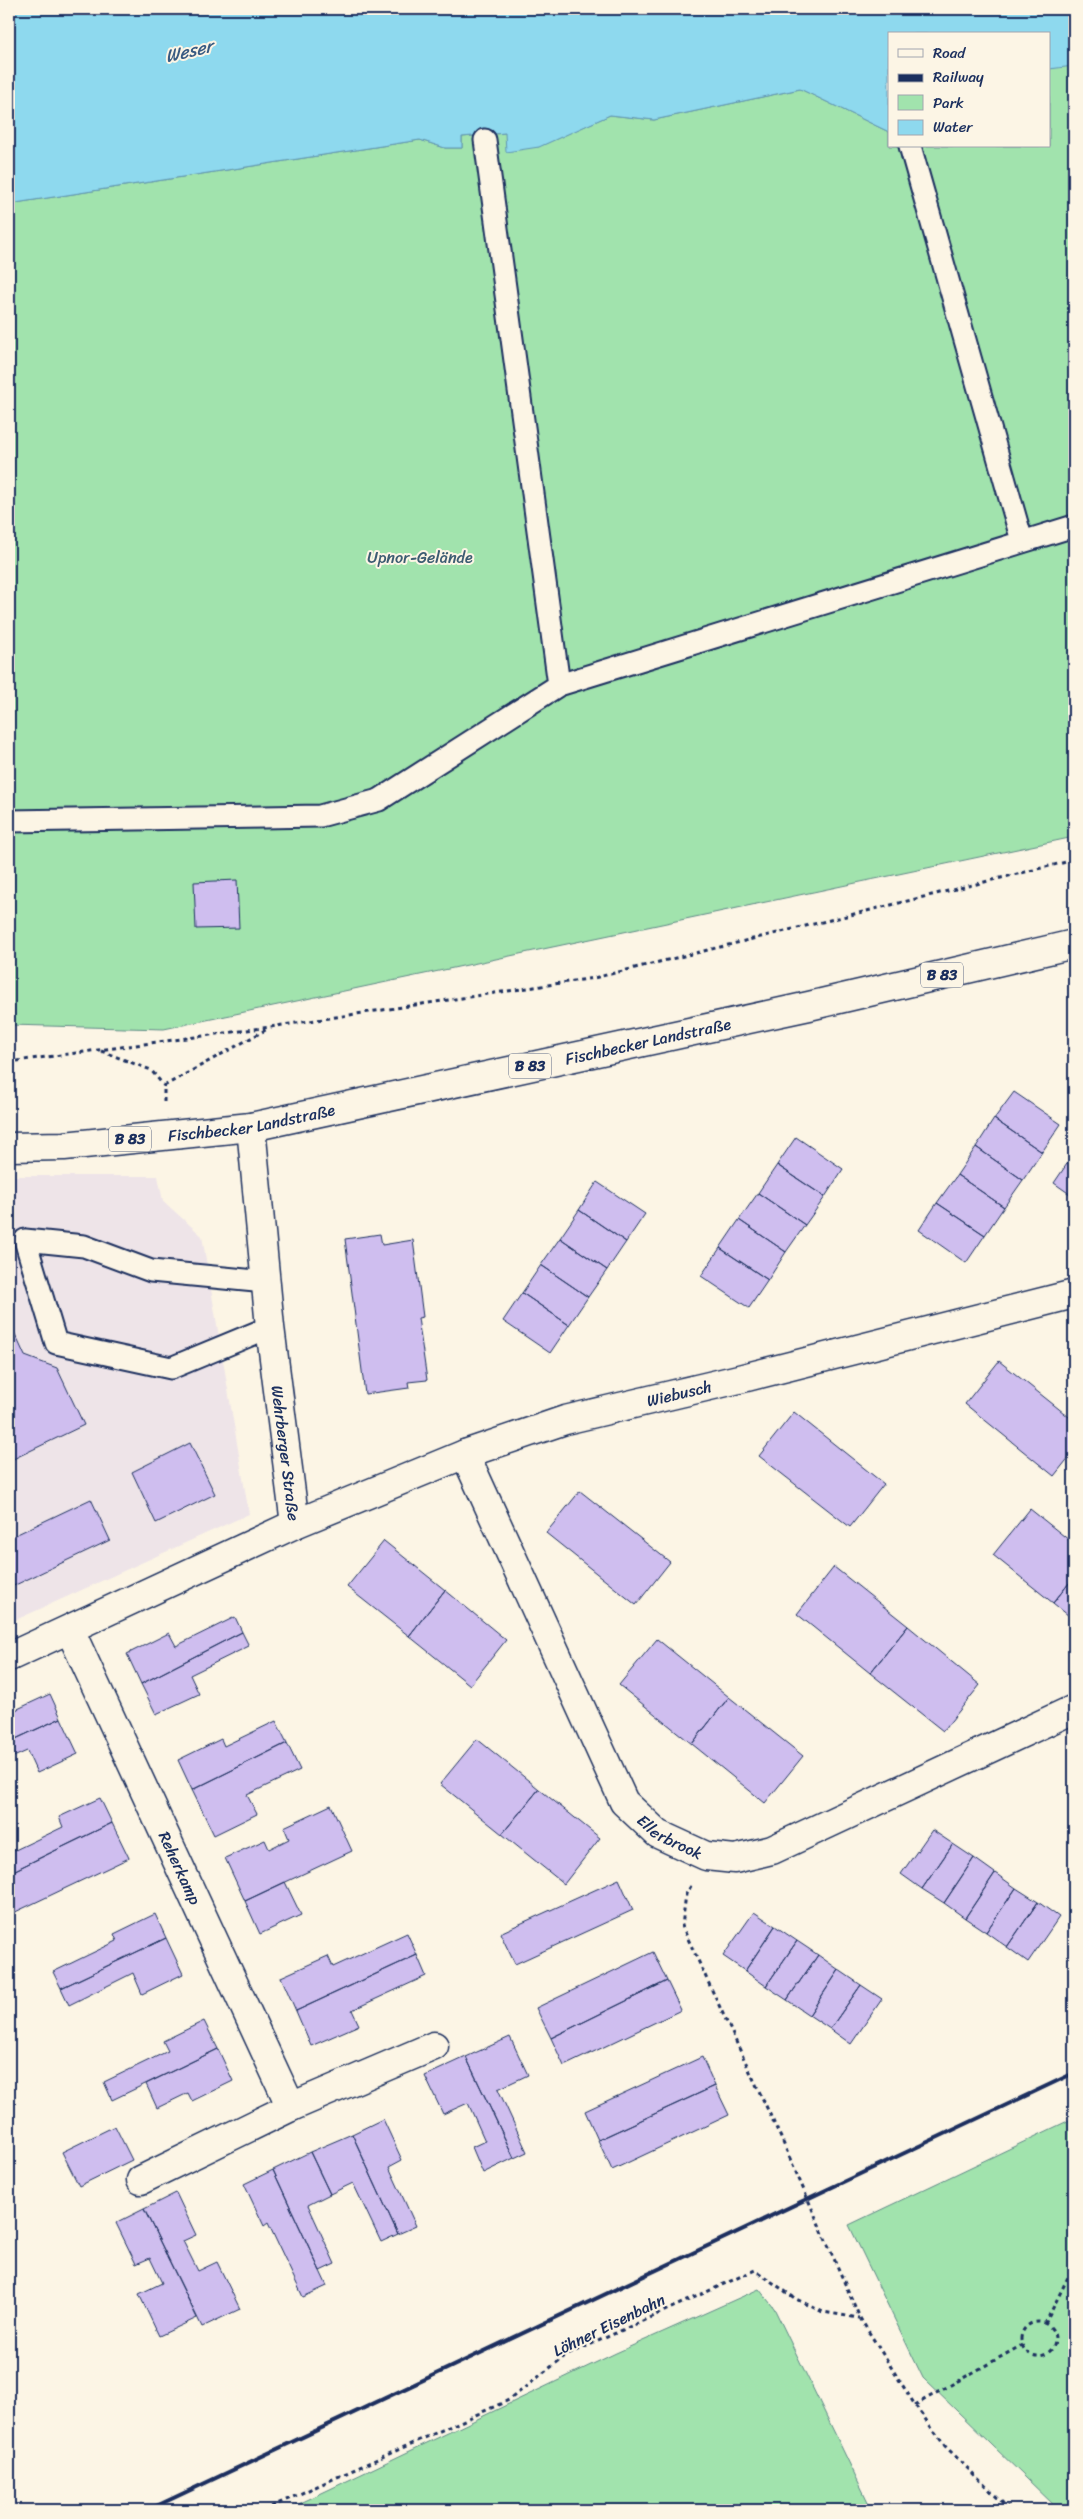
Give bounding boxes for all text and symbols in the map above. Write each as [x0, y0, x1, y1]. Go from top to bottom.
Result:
water label: Weser [162, 29, 220, 72]
legend [888, 32, 1050, 148]
text: Road [933, 40, 966, 66]
text: Railway [933, 64, 984, 90]
text: Park [933, 90, 964, 116]
text: Water [933, 114, 973, 140]
park label: Upnor-Gelände [367, 543, 473, 572]
road number: B 83 [921, 962, 963, 988]
street label: Fischbecker Landstraße [562, 1009, 734, 1073]
road number: B 83 [509, 1054, 551, 1078]
street label: Fischbecker Landstraße [166, 1095, 338, 1150]
road number: B 83 [109, 1126, 151, 1152]
street label: Wiebusch [643, 1371, 715, 1415]
street label: Wehrberger Straße [263, 1384, 309, 1523]
street label: Ellerbrook [630, 1807, 708, 1867]
street label: Reherkamp [150, 1826, 210, 1910]
street label: Löhner Eisenbahn [548, 2285, 671, 2365]

